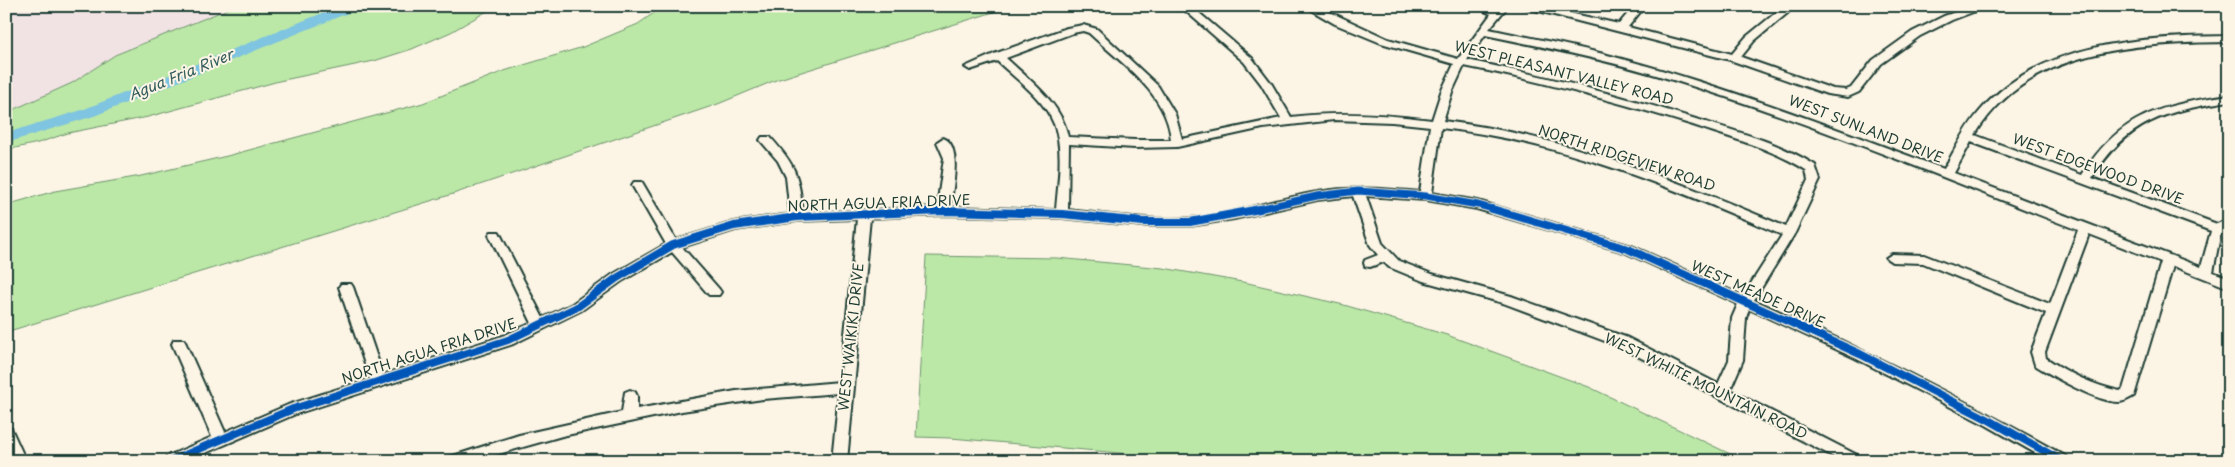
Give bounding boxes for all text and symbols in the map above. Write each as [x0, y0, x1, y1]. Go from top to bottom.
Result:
street label: WEST PLEASANT VALLEY ROAD [1452, 35, 1676, 110]
water label: Agua Fria River [124, 41, 238, 105]
street label: WEST SUNLAND DRIVE [1786, 89, 1947, 168]
street label: NORTH RIDGEVIEW ROAD [1536, 119, 1718, 196]
street label: WEST EDGEWOOD DRIVE [2010, 128, 2187, 209]
street label: NORTH AGUA FRIA DRIVE [787, 189, 971, 216]
street label: WEST MEADE DRIVE [1688, 255, 1829, 333]
street label: WEST WAIKIKI DRIVE [832, 262, 869, 412]
street label: NORTH AGUA FRIA DRIVE [339, 312, 519, 389]
street label: WEST WHITE MOUNTAIN ROAD [1601, 327, 1811, 444]

